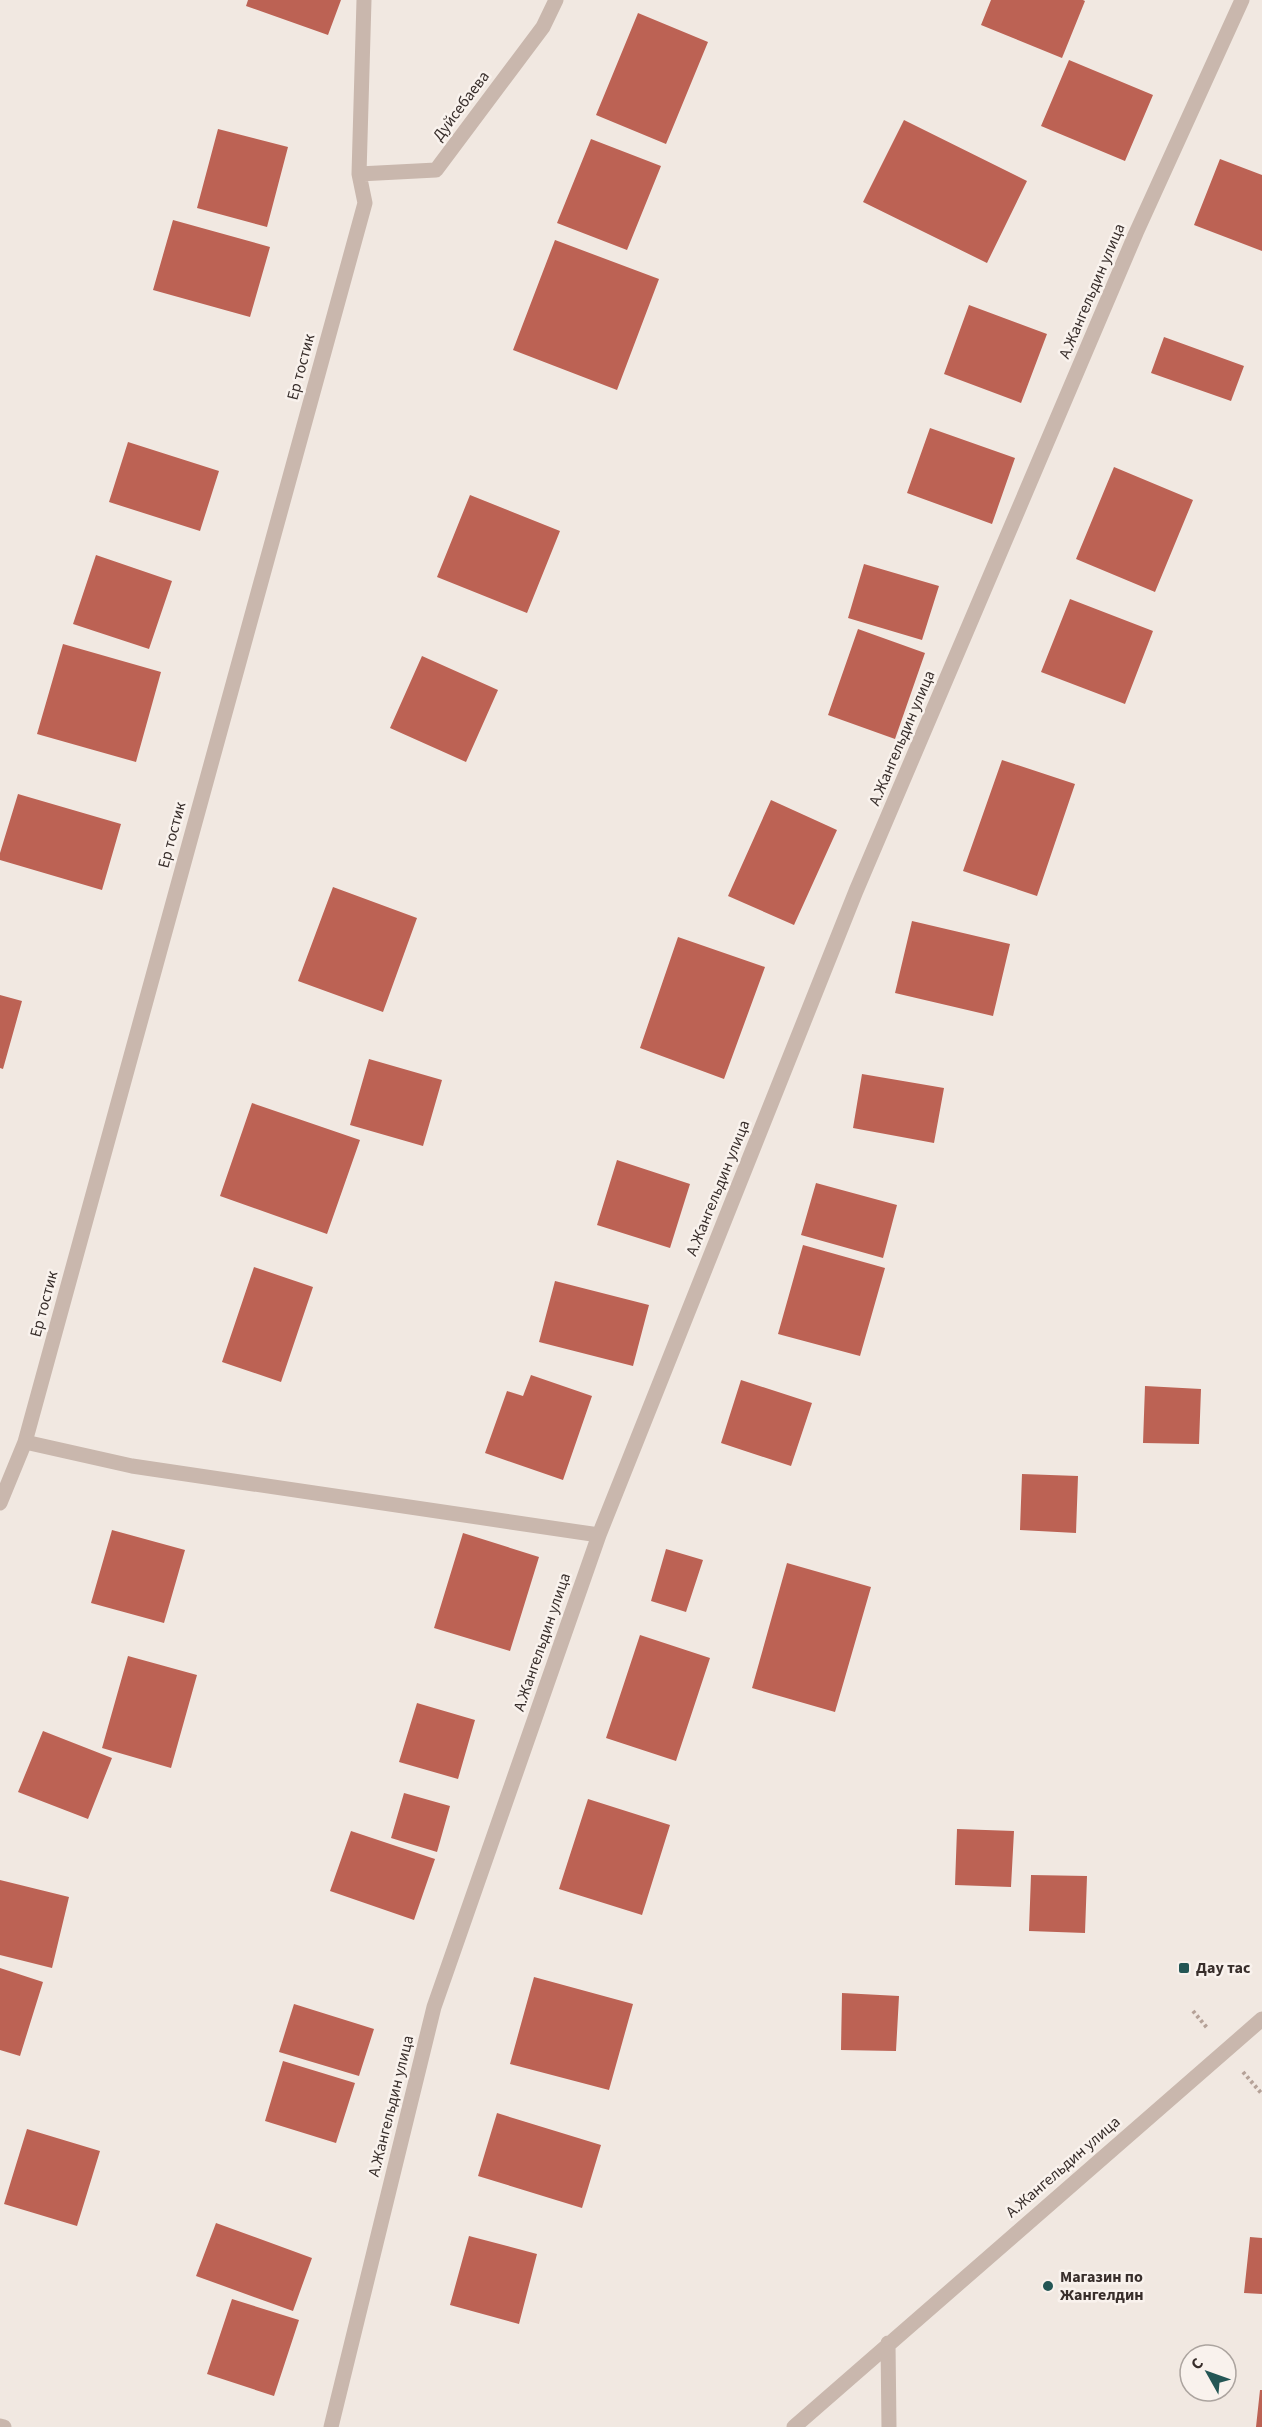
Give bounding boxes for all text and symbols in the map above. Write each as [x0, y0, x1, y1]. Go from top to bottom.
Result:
street label: Дуйсебаева [427, 66, 495, 146]
street label: А.Жангельдин улица [1054, 220, 1130, 362]
street label: Ер тостик [282, 331, 320, 403]
street label: А.Жангельдин улица [864, 667, 940, 809]
street label: Ер тостик [153, 799, 191, 871]
street label: А.Жангельдин улица [681, 1117, 755, 1259]
street label: Ер тостик [25, 1268, 63, 1340]
street label: А.Жангельдин улица [508, 1570, 576, 1714]
place label: Дау тас [1196, 1957, 1251, 1979]
marker: Дау тас [1177, 1961, 1191, 1975]
street label: А.Жангельдин улица [363, 2033, 419, 2179]
street label: А.Жангельдин улица [1001, 2111, 1125, 2223]
place label: Магазин по Жангелдин [1060, 2266, 1144, 2306]
marker: Магазин по Жангелдин [1041, 2279, 1055, 2293]
north arrow [1178, 2343, 1238, 2403]
text: С [1186, 2353, 1209, 2375]

